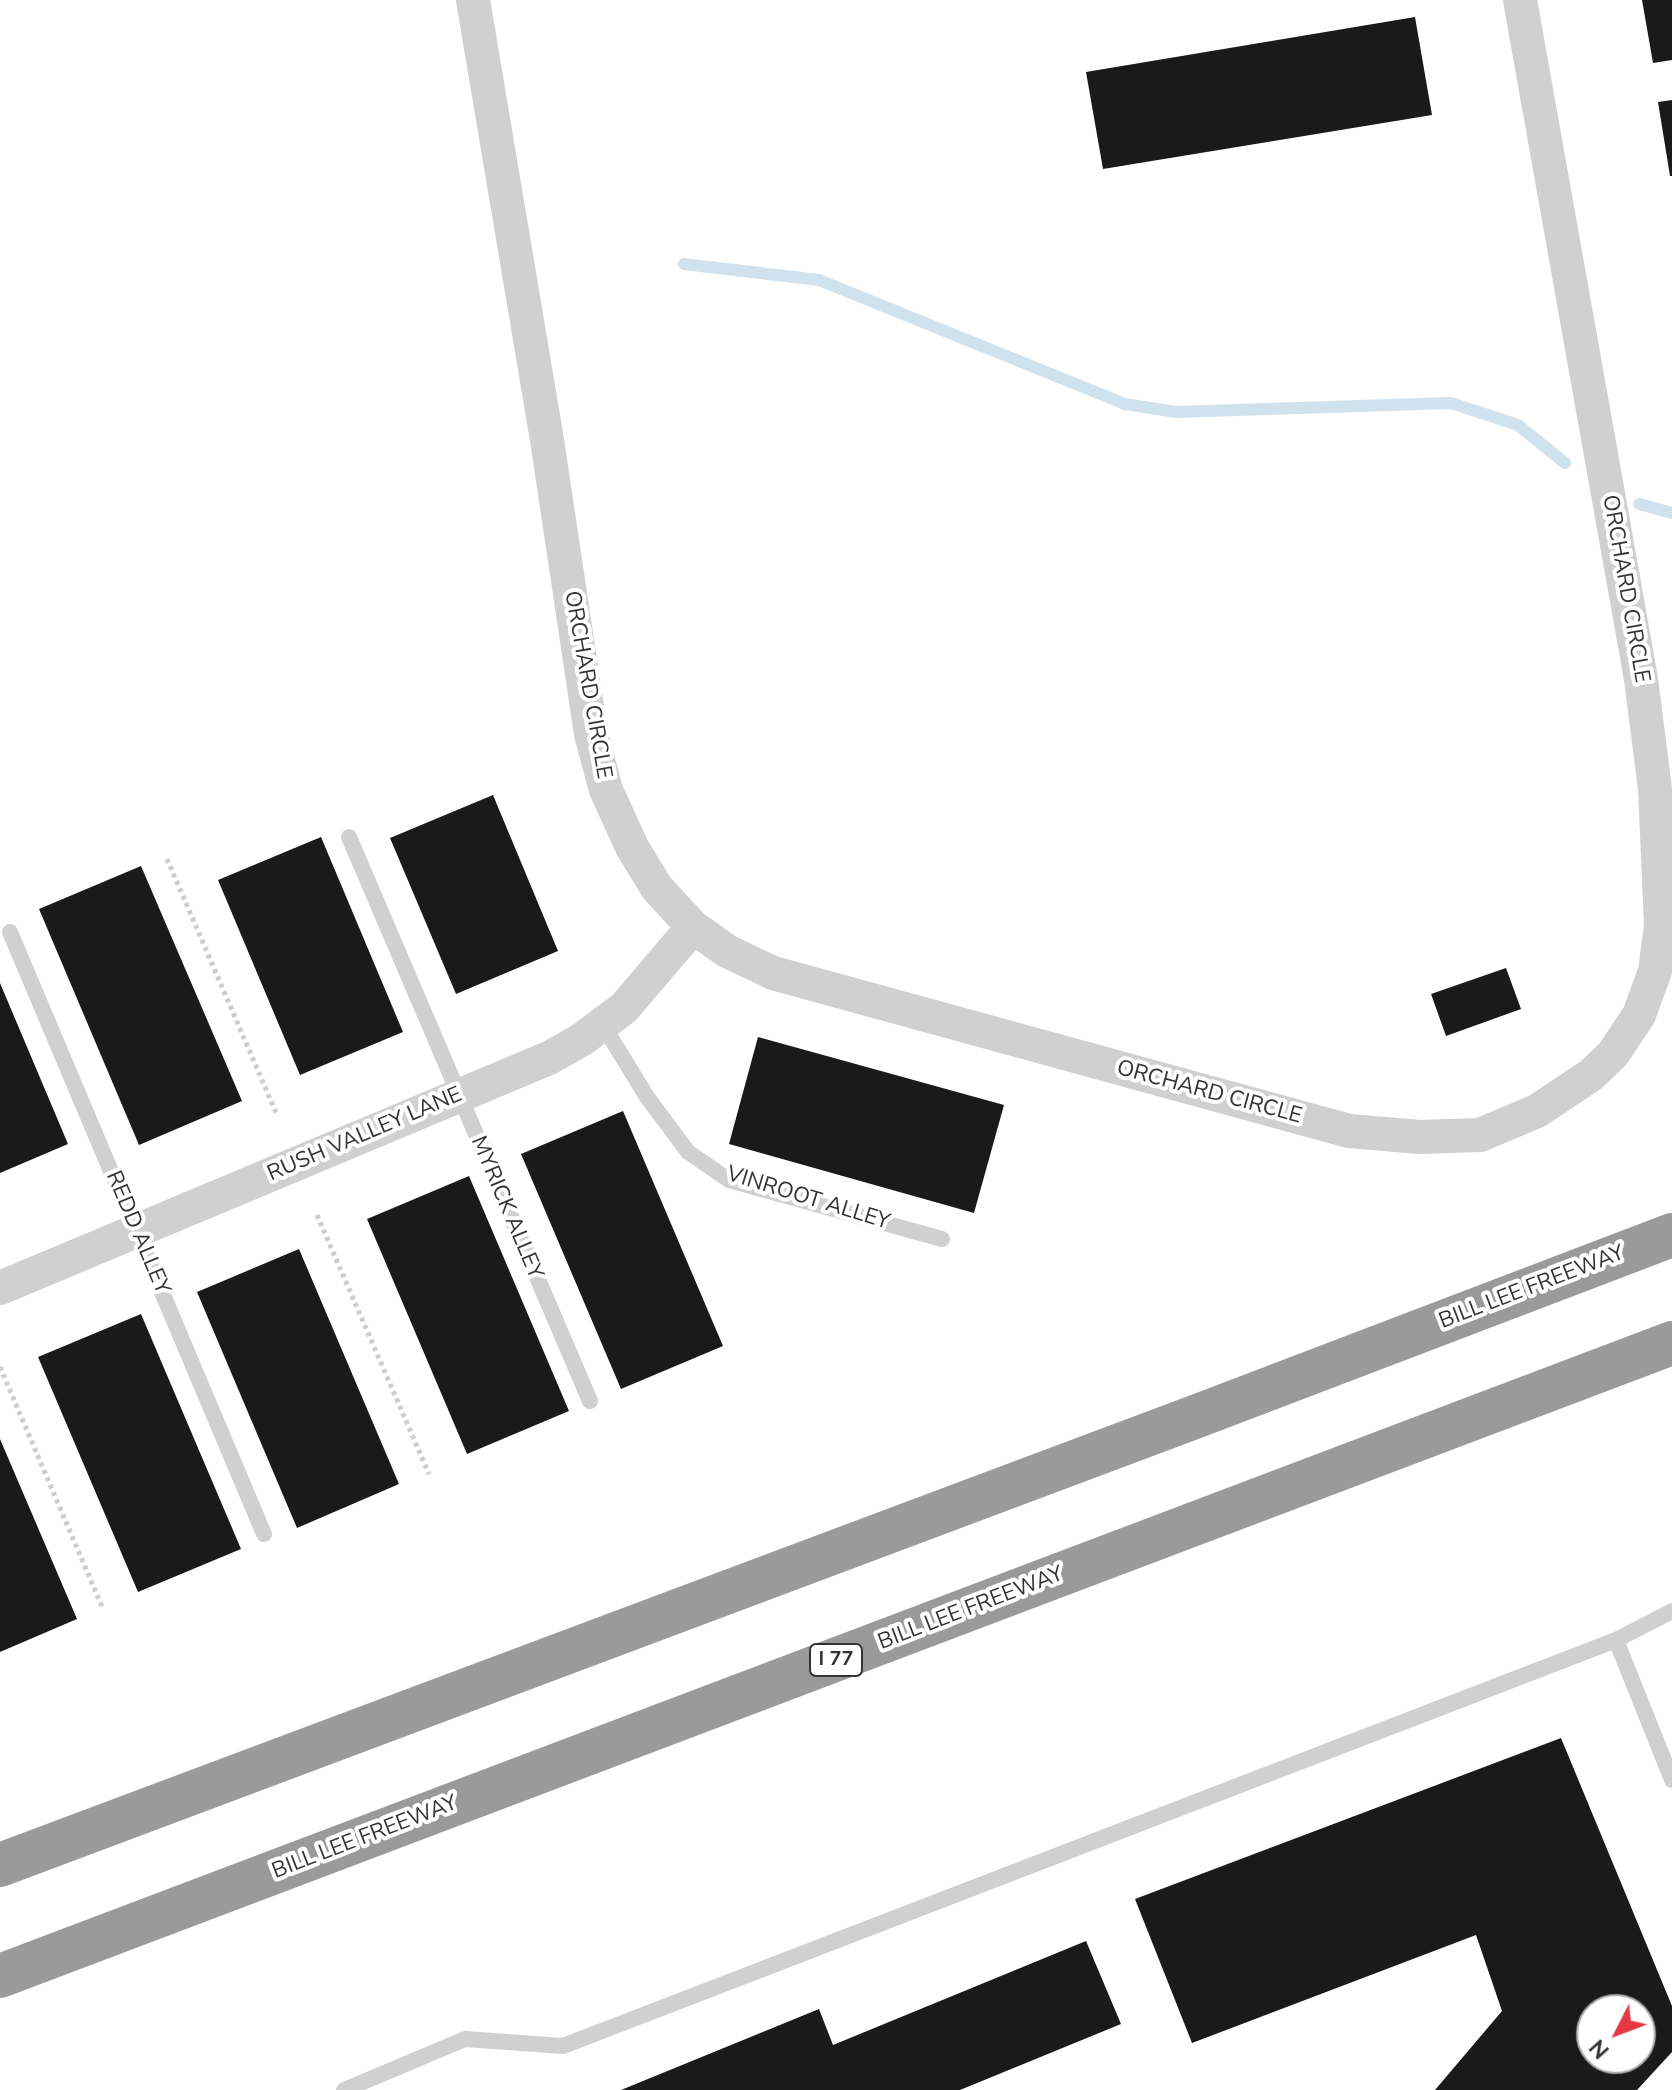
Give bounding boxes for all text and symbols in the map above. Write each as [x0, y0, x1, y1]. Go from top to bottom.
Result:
street label: ORCHARD CIRCLE [1595, 493, 1655, 685]
street label: ORCHARD CIRCLE [557, 589, 617, 781]
street label: ORCHARD CIRCLE [1114, 1056, 1304, 1130]
street label: RUSH VALLEY LANE [264, 1082, 466, 1188]
street label: MYRICK ALLEY [464, 1133, 548, 1283]
street label: VINROOT ALLEY [723, 1162, 893, 1236]
street label: REDD ALLEY [99, 1167, 175, 1299]
street label: BILL LEE FREEWAY [1436, 1240, 1628, 1336]
street label: BILL LEE FREEWAY [875, 1561, 1067, 1657]
road number: I 77 [810, 1644, 862, 1676]
street label: BILL LEE FREEWAY [269, 1790, 461, 1886]
north arrow [1576, 1994, 1656, 2074]
text: N [1583, 2033, 1616, 2065]

